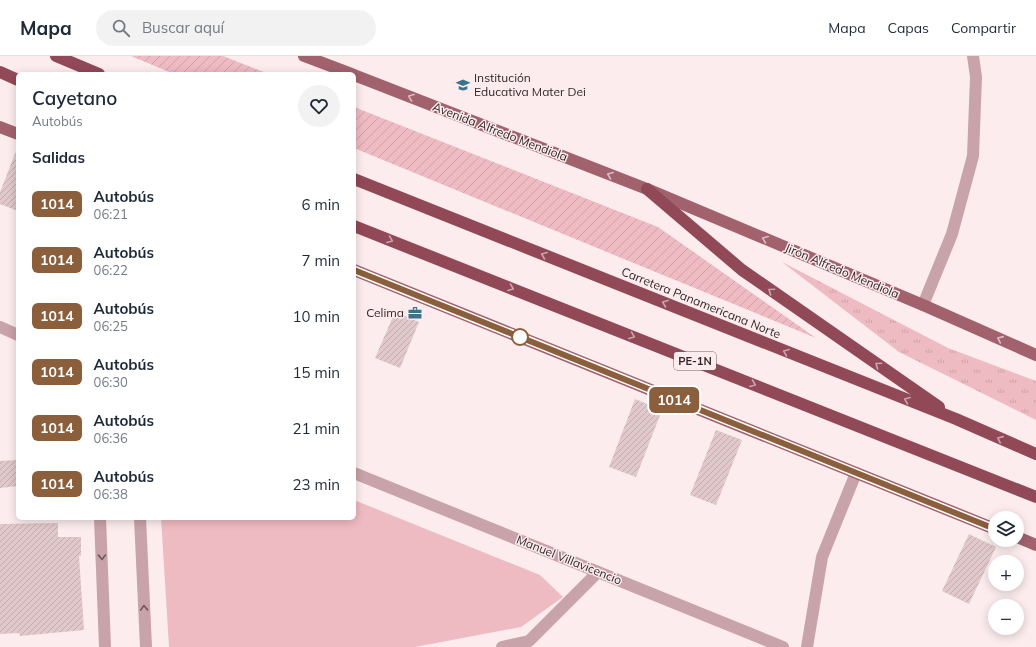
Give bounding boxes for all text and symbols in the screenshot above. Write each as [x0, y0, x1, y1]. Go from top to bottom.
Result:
search box [96, 10, 376, 46]
text: Mapa [20, 16, 72, 40]
icon: search [110, 17, 132, 39]
text: Buscar aquí [142, 18, 224, 37]
text: Mapa [828, 19, 866, 37]
text: Capas [888, 19, 929, 37]
text: Compartir [951, 19, 1016, 37]
place label: Institución Educativa Mater Dei [474, 70, 586, 99]
school or university icon: Institución Educativa Mater Dei [455, 77, 471, 93]
button: heart [298, 85, 340, 127]
text: Cayetano [32, 86, 117, 110]
one-way arrow [408, 93, 415, 101]
street label: Avenida Alfredo Mendiola [431, 99, 570, 164]
text: Autobús [32, 113, 83, 129]
text: Salidas [32, 148, 85, 167]
one-way arrow [607, 171, 614, 179]
text: Autobús [94, 187, 154, 206]
text: 1014 [40, 195, 74, 213]
text: 6 min [302, 195, 340, 214]
text: 06:21 [94, 206, 128, 222]
one-way arrow [386, 235, 394, 243]
one-way arrow [761, 235, 768, 243]
street label: Jirón Alfredo Mendiola [783, 240, 902, 301]
text: Autobús [94, 243, 154, 262]
text: 1014 [40, 251, 74, 269]
text: 7 min [302, 251, 340, 270]
one-way arrow [541, 252, 548, 260]
text: 06:22 [94, 262, 128, 278]
street label: Carretera Panamericana Norte [619, 264, 783, 341]
one-way arrow [507, 283, 515, 291]
one-way arrow [769, 289, 776, 296]
text: Autobús [94, 299, 154, 318]
one-way arrow [662, 300, 669, 308]
place label: Celima [366, 305, 404, 320]
office icon: Celima [407, 305, 423, 321]
text: 1014 [40, 307, 74, 325]
text: 10 min [293, 307, 340, 326]
text: 06:25 [94, 318, 128, 334]
unlabelled marker [511, 328, 529, 346]
one-way arrow [628, 332, 635, 340]
one-way arrow [997, 336, 1005, 344]
one-way arrow [783, 348, 790, 356]
road number: PE-1N [674, 352, 716, 370]
text: Autobús [94, 355, 154, 374]
one-way arrow [875, 362, 882, 370]
text: 1014 [40, 363, 74, 381]
text: 15 min [293, 363, 340, 382]
text: 06:30 [94, 374, 128, 390]
one-way arrow [749, 380, 756, 388]
line badge: 1014 [646, 387, 702, 413]
text: 1014 [657, 391, 691, 409]
one-way arrow [903, 396, 910, 404]
text: Autobús [94, 411, 154, 430]
text: 1014 [40, 419, 74, 437]
text: 21 min [293, 419, 340, 438]
text: 06:36 [94, 430, 128, 446]
one-way arrow [997, 435, 1004, 443]
text: Autobús [94, 467, 154, 486]
text: 1014 [40, 475, 74, 493]
text: 23 min [293, 475, 340, 494]
text: 06:38 [94, 486, 128, 502]
map controls [988, 511, 1024, 635]
button: layers [988, 511, 1024, 547]
street label: Manuel Villavicencio [514, 532, 624, 588]
one-way arrow [98, 554, 106, 560]
button: + [988, 555, 1024, 591]
button: − [988, 599, 1024, 635]
one-way arrow [140, 605, 148, 611]

